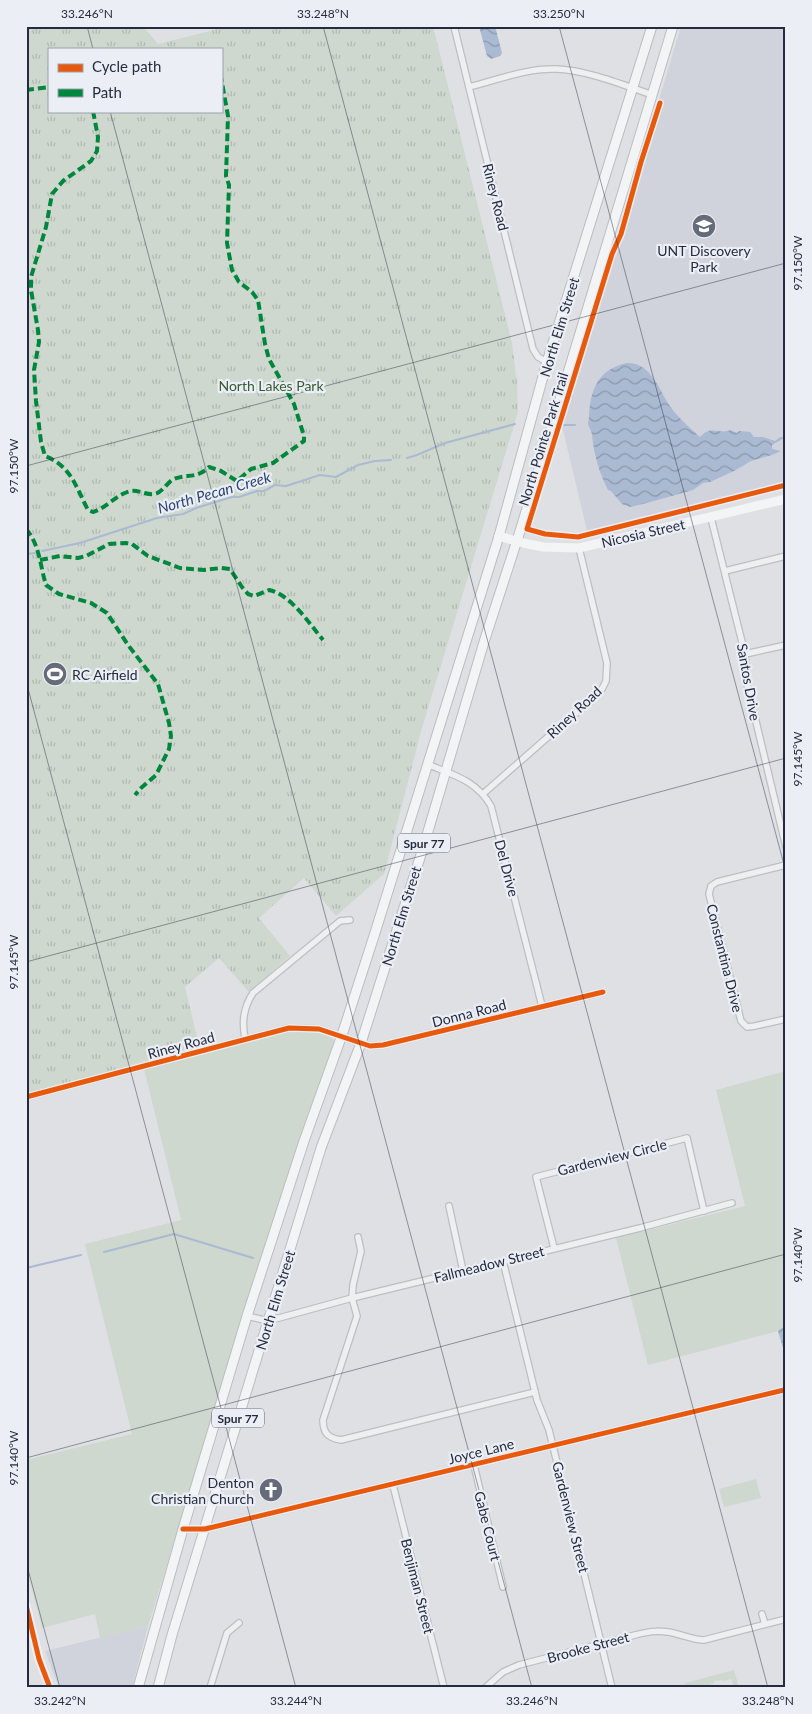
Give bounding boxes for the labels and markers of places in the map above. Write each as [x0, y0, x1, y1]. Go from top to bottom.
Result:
school or university icon: UNT Discovery Park [691, 213, 717, 239]
place label: UNT Discovery Park [657, 242, 751, 275]
sports icon: RC Airfield [42, 661, 68, 687]
place label: RC Airfield [72, 666, 138, 683]
place label: Denton Christian Church [151, 1474, 254, 1507]
church icon: Denton Christian Church [258, 1477, 284, 1503]

